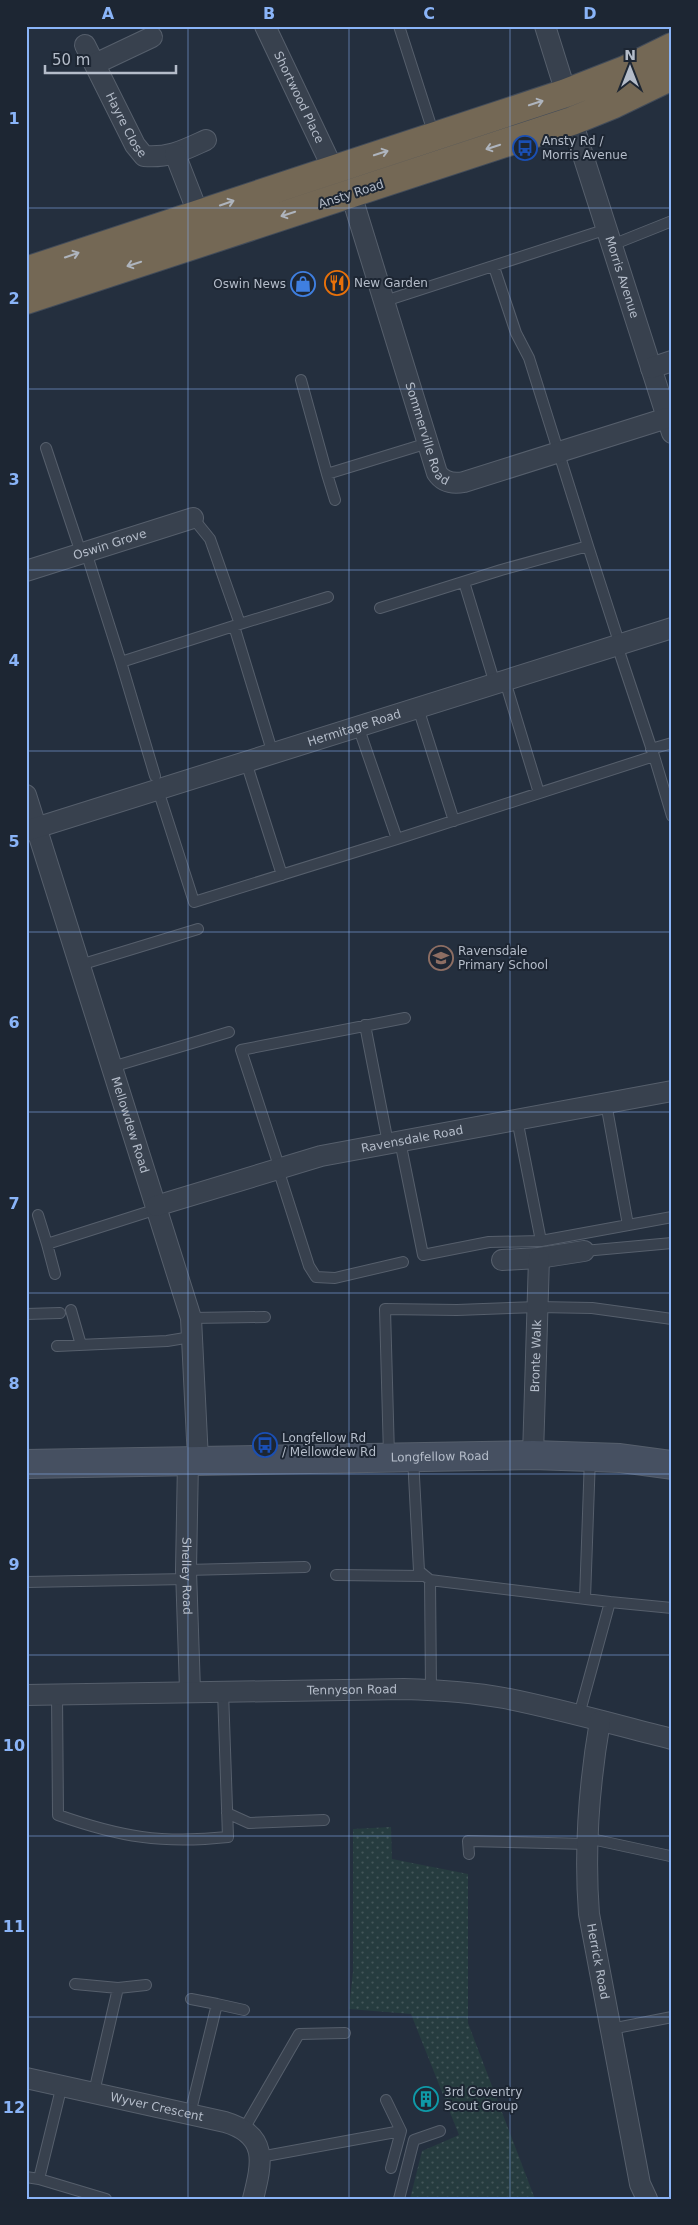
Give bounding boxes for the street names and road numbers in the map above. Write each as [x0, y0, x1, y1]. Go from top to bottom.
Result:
street label: Shortwood Place [271, 49, 327, 146]
street label: Hayre Close [103, 90, 149, 160]
street label: Ansty Road [317, 177, 385, 211]
street label: Morris Avenue [602, 234, 642, 320]
street label: Sommerville Road [402, 381, 452, 488]
street label: Oswin Grove [71, 526, 148, 563]
street label: Hermitage Road [306, 707, 403, 749]
street label: Mellowdew Road [108, 1075, 152, 1175]
street label: Ravensdale Road [360, 1123, 464, 1155]
street label: Bronte Walk [528, 1320, 544, 1393]
street label: Longfellow Road [391, 1449, 489, 1465]
street label: Shelley Road [179, 1537, 194, 1615]
street label: Tennyson Road [306, 1682, 397, 1698]
street label: Herrick Road [584, 1922, 612, 2000]
street label: Wyver Crescent [109, 2090, 205, 2124]

